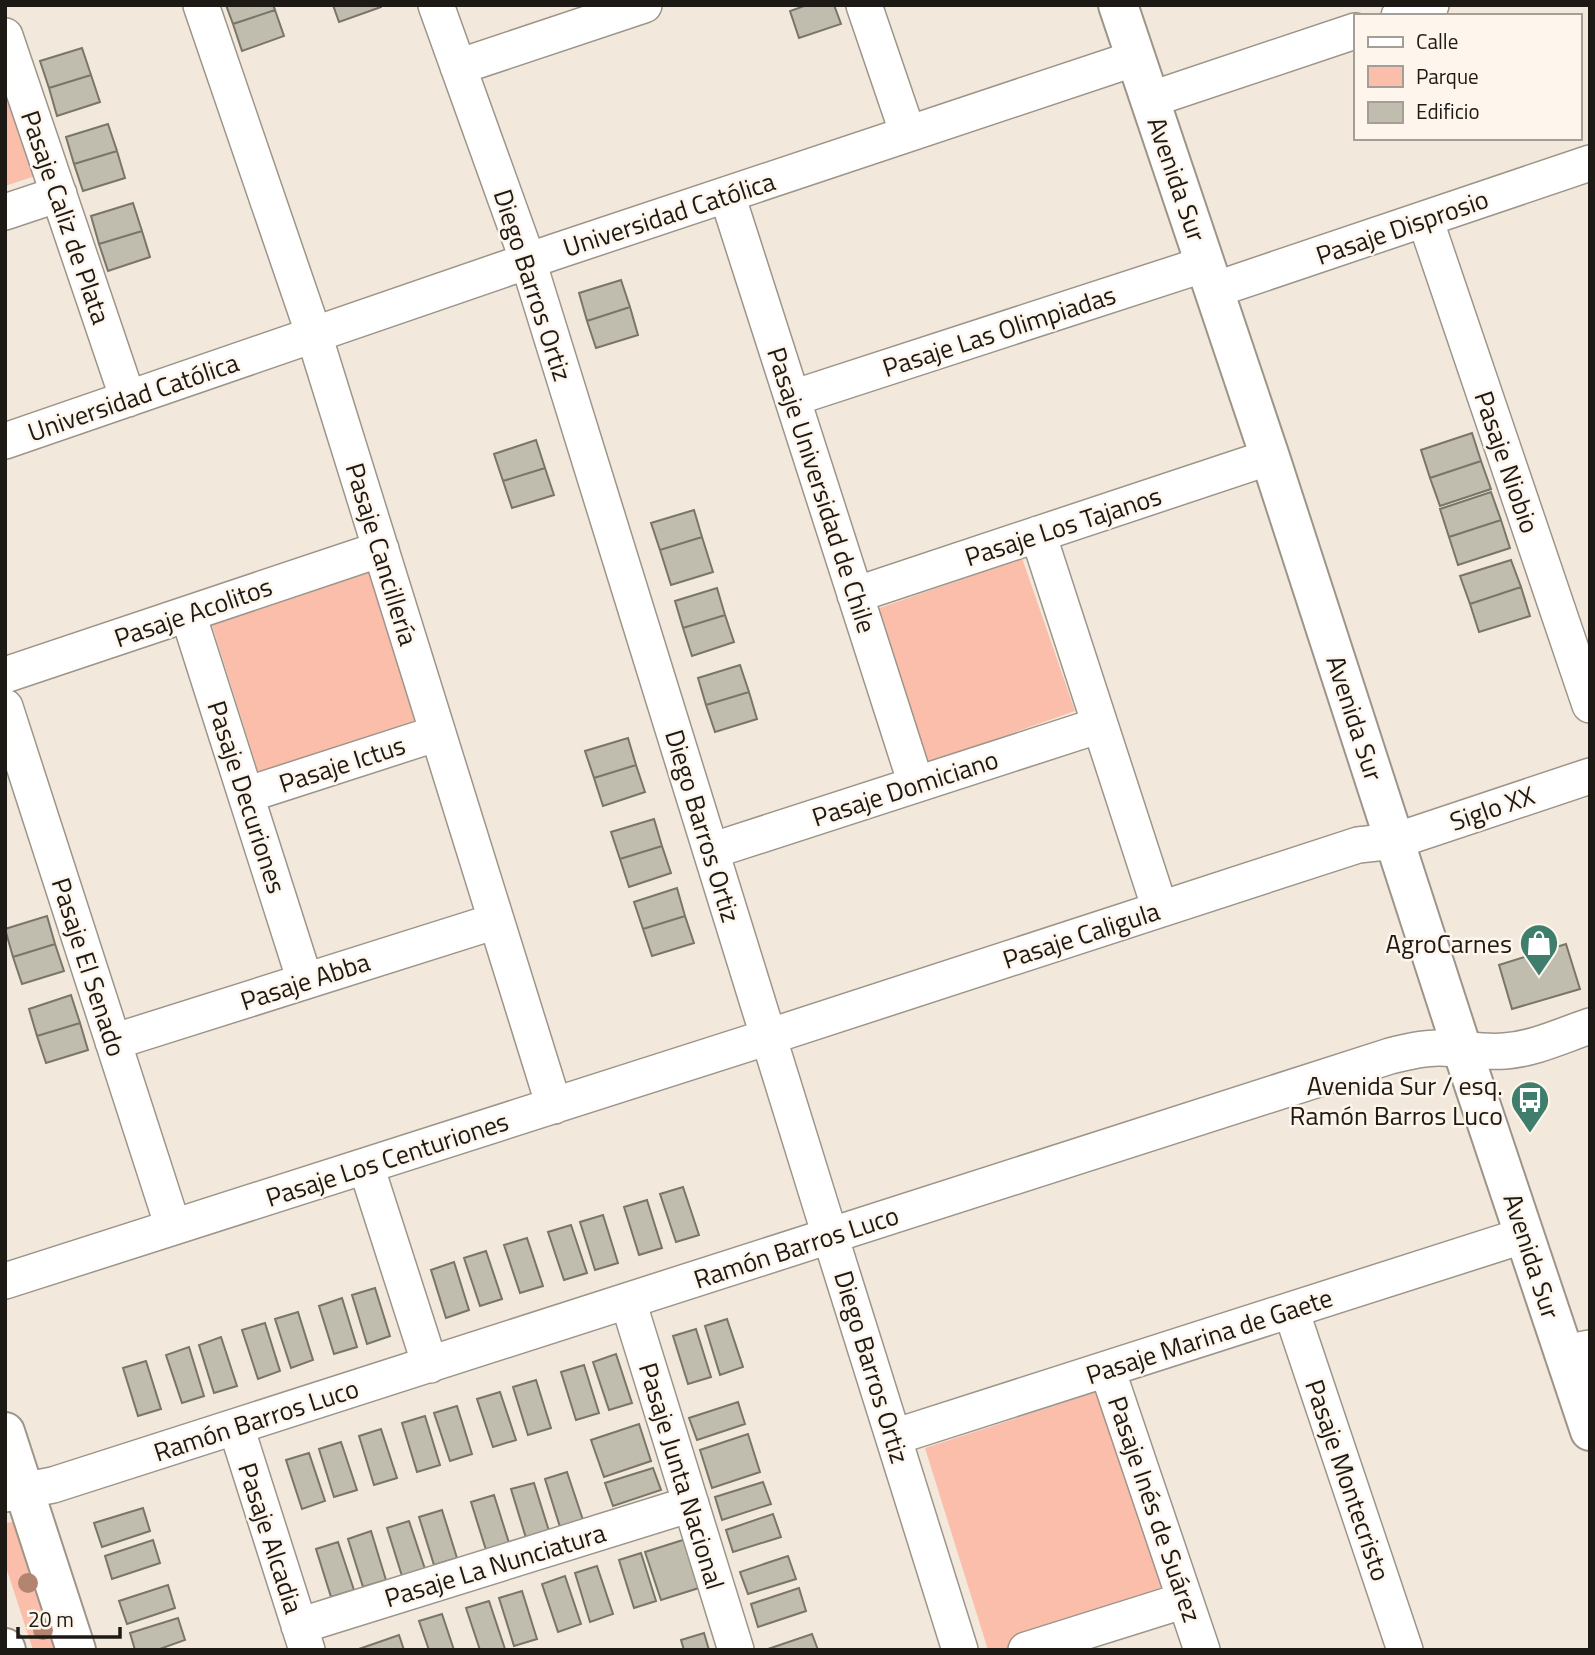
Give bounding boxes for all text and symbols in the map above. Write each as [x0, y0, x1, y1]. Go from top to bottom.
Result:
legend [1354, 14, 1581, 140]
text: Calle [1416, 25, 1458, 57]
text: Parque [1416, 60, 1479, 92]
text: Edificio [1416, 95, 1480, 127]
street label: Pasaje Caliz de Plata [11, 105, 121, 329]
street label: Avenida Sur [1137, 111, 1217, 247]
street label: Universidad Católica [558, 161, 780, 267]
street label: Pasaje Disprosio [1310, 179, 1494, 275]
street label: Diego Barros Ortiz [484, 184, 582, 386]
street label: Pasaje Las Olimpiadas [877, 275, 1121, 387]
street label: Pasaje Universidad de Chile [757, 342, 887, 638]
street label: Universidad Católica [22, 343, 244, 451]
street label: Pasaje Niobio [1464, 386, 1550, 538]
street label: Pasaje Cancillería [336, 458, 428, 650]
street label: Pasaje Los Tajanos [960, 476, 1166, 576]
street label: Pasaje Acolitos [109, 567, 277, 657]
street label: Avenida Sur [1316, 650, 1394, 786]
street label: Pasaje Decuriones [197, 696, 297, 898]
street label: Pasaje Ictus [274, 725, 410, 803]
street label: Diego Barros Ortiz [655, 725, 751, 927]
street label: Pasaje Domiciano [807, 740, 1003, 836]
street label: Siglo XX [1444, 775, 1540, 841]
street label: Pasaje El Senado [42, 873, 136, 1061]
street label: Pasaje Caligula [997, 891, 1165, 979]
shop icon: AgroCarnes [1518, 922, 1560, 977]
place label: AgroCarnes [1386, 924, 1512, 963]
street label: Pasaje Abba [235, 942, 375, 1020]
place label: Avenida Sur / esq. Ramón Barros Luco [1289, 1066, 1503, 1135]
bus stop icon: Avenida Sur / esq. Ramón Barros Luco [1509, 1079, 1551, 1134]
street label: Pasaje Los Centuriones [261, 1101, 513, 1217]
street label: Avenida Sur [1493, 1188, 1571, 1324]
street label: Ramón Barros Luco [688, 1195, 904, 1299]
street label: Diego Barros Ortiz [824, 1266, 920, 1468]
street label: Pasaje Marina de Gaete [1081, 1278, 1337, 1394]
street label: Pasaje Junta Nacional [629, 1358, 735, 1594]
street label: Ramón Barros Luco [148, 1368, 364, 1472]
street label: Pasaje Montecristo [1295, 1374, 1401, 1586]
street label: Pasaje Inés de Suárez [1098, 1391, 1212, 1627]
street label: Pasaje Alcadia [228, 1458, 314, 1618]
street label: Pasaje La Nunciatura [380, 1513, 610, 1617]
scale bar [18, 1596, 119, 1640]
text: 20 m [28, 1603, 74, 1635]

